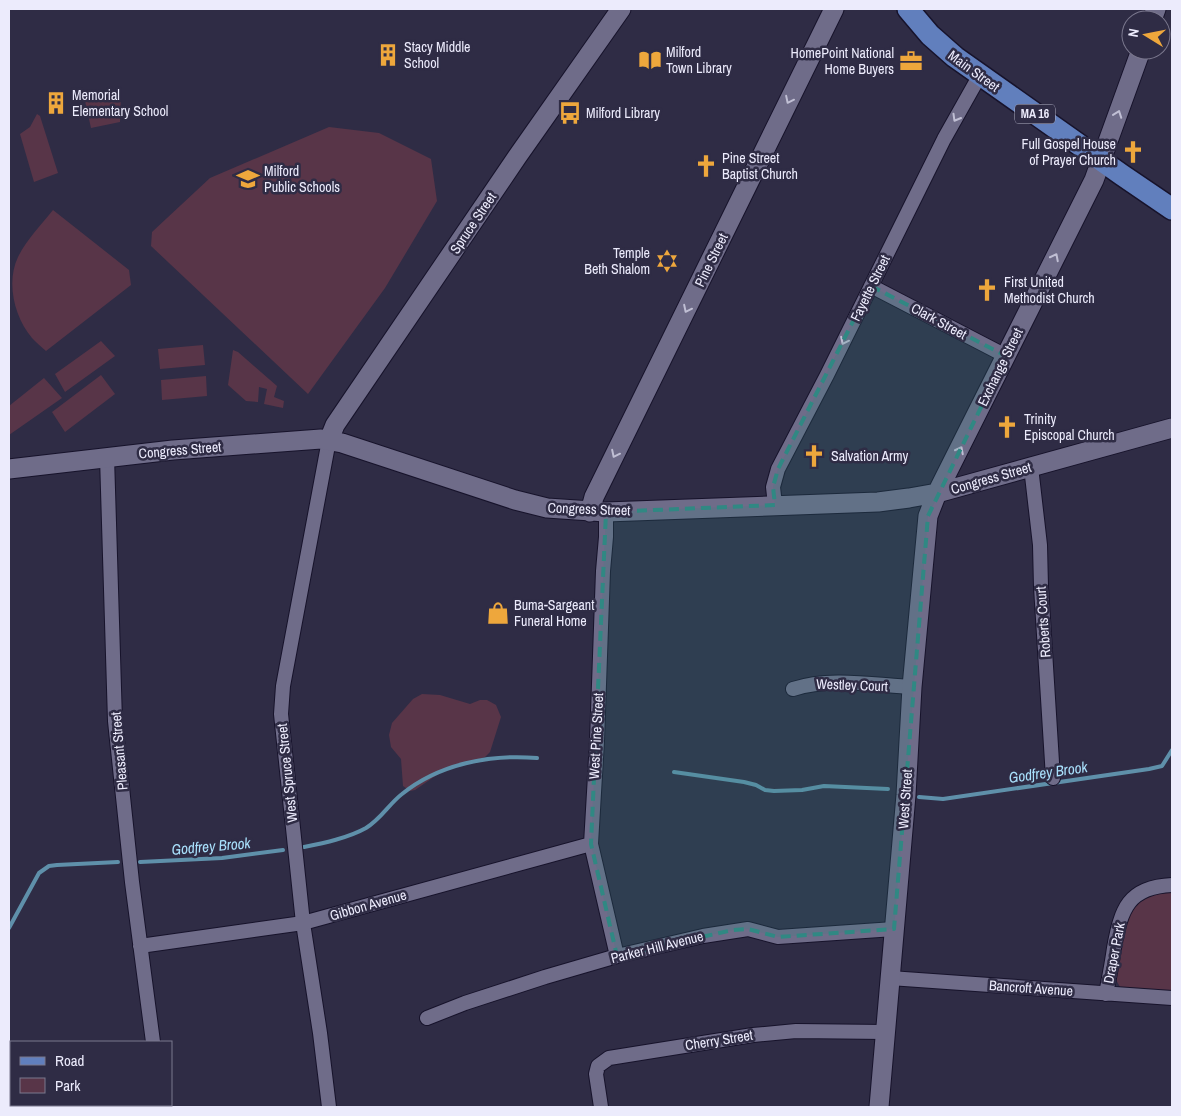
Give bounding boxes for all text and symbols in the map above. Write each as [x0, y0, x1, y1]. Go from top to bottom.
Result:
north arrow [1121, 10, 1171, 60]
text: N [1124, 27, 1143, 38]
place label: Stacy Middle School [404, 38, 470, 72]
building icon: Stacy Middle School [375, 42, 401, 68]
place label: Milford Town Library [666, 43, 732, 77]
place label: HomePoint National Home Buyers [791, 44, 894, 78]
street label: Main Street [945, 46, 1003, 96]
library icon: Milford Town Library [637, 47, 663, 73]
office icon: HomePoint National Home Buyers [898, 48, 924, 74]
place label: Memorial Elementary School [72, 86, 168, 120]
building icon: Memorial Elementary School [43, 90, 69, 116]
one-way arrow [785, 95, 796, 104]
bus stop icon: Milford Library [557, 100, 583, 126]
place label: Milford Library [586, 104, 660, 122]
road number: MA 16 [1015, 105, 1055, 124]
one-way arrow [1112, 111, 1122, 119]
one-way arrow [952, 112, 962, 121]
place label: Full Gospel House of Prayer Church [1022, 135, 1116, 169]
church icon: Full Gospel House of Prayer Church [1120, 139, 1146, 165]
place label: Pine Street Baptist Church [722, 149, 798, 183]
church icon: Pine Street Baptist Church [693, 153, 719, 179]
place label: Milford Public Schools [264, 162, 340, 196]
school or university icon: Milford Public Schools [235, 166, 261, 192]
street label: Spruce Street [446, 189, 500, 257]
street label: Pine Street [690, 230, 732, 290]
place label: Temple Beth Shalom [584, 244, 650, 278]
synagogue icon: Temple Beth Shalom [654, 248, 680, 274]
street label: Fayette Street [846, 252, 894, 324]
one-way arrow [1049, 253, 1059, 262]
place label: First United Methodist Church [1004, 273, 1095, 307]
church icon: First United Methodist Church [974, 277, 1000, 303]
street label: Clark Street [908, 299, 970, 343]
one-way arrow [683, 303, 693, 312]
street label: Exchange Street [973, 325, 1027, 409]
one-way arrow [840, 336, 850, 345]
place label: Trinity Episcopal Church [1024, 410, 1115, 444]
church icon: Trinity Episcopal Church [994, 414, 1020, 440]
street label: Congress Street [138, 437, 222, 463]
church icon: Salvation Army [801, 443, 827, 469]
one-way arrow [953, 446, 963, 455]
place label: Salvation Army [831, 447, 908, 465]
one-way arrow [611, 449, 621, 458]
street label: Congress Street [949, 458, 1033, 498]
street label: Congress Street [547, 499, 631, 519]
street label: Roberts Court [1032, 586, 1054, 658]
place label: Buma-Sargeant Funeral Home [514, 596, 594, 630]
shop icon: Buma-Sargeant Funeral Home [485, 600, 511, 626]
street label: Westley Court [816, 675, 888, 695]
street label: West Pine Street [585, 692, 607, 780]
street label: Pleasant Street [107, 711, 131, 791]
street label: West Spruce Street [273, 723, 301, 823]
water label: Godfrey Brook [1007, 756, 1090, 788]
street label: West Street [894, 769, 916, 829]
water label: Godfrey Brook [171, 832, 252, 860]
street label: Gibbon Avenue [328, 885, 408, 925]
street label: Draper Park [1099, 921, 1129, 985]
street label: Parker Hill Avenue [609, 927, 705, 967]
street label: Bancroft Avenue [988, 976, 1074, 1000]
street label: Cherry Street [684, 1026, 754, 1054]
legend [10, 1041, 172, 1106]
text: Road [55, 1050, 84, 1071]
text: Park [55, 1075, 81, 1096]

